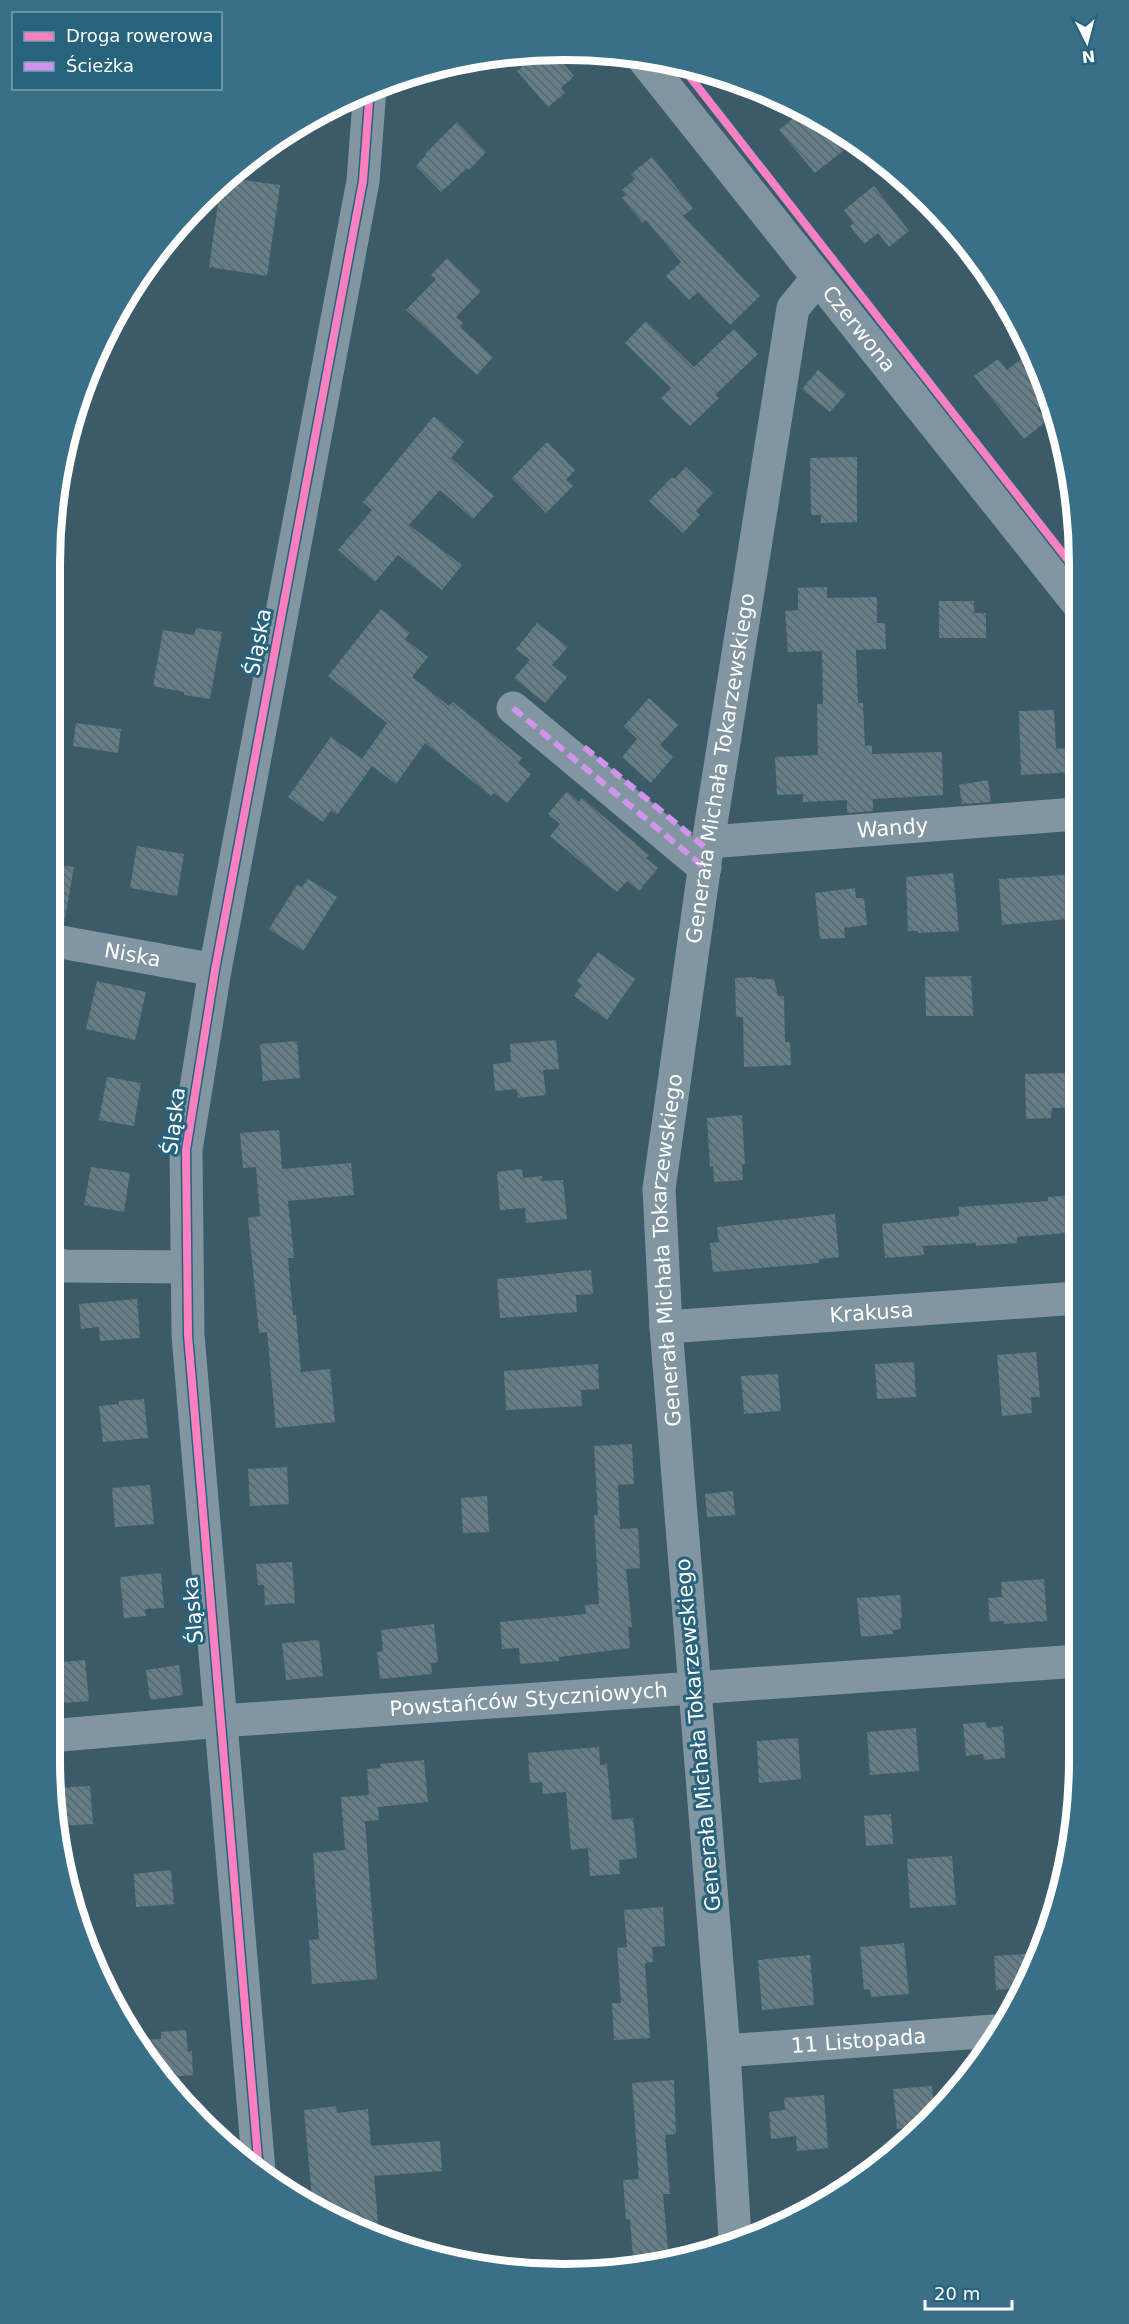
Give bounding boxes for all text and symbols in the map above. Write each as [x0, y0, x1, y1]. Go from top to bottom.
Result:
legend [12, 12, 222, 90]
north arrow [1057, 12, 1117, 72]
text: Droga rowerowa [66, 25, 214, 46]
text: N [1081, 46, 1096, 67]
text: Ścieżka [66, 55, 134, 76]
street label: Czerwona [817, 281, 901, 377]
street label: Generała Michała Tokarzewskiego [682, 591, 760, 945]
street label: Śląska [239, 606, 276, 677]
street label: Wandy [856, 813, 929, 843]
street label: Niska [102, 938, 163, 972]
street label: Generała Michała Tokarzewskiego [647, 1072, 687, 1427]
street label: Śląska [157, 1086, 190, 1156]
street label: Krakusa [829, 1298, 914, 1327]
street label: Generała Michała Tokarzewskiego [671, 1558, 725, 1912]
street label: Śląska [177, 1575, 208, 1645]
street label: Powstańców Styczniowych [389, 1678, 668, 1721]
street label: 11 Listopada [790, 2024, 927, 2058]
scale bar [925, 2273, 1012, 2311]
text: 20 m [934, 2283, 980, 2304]

